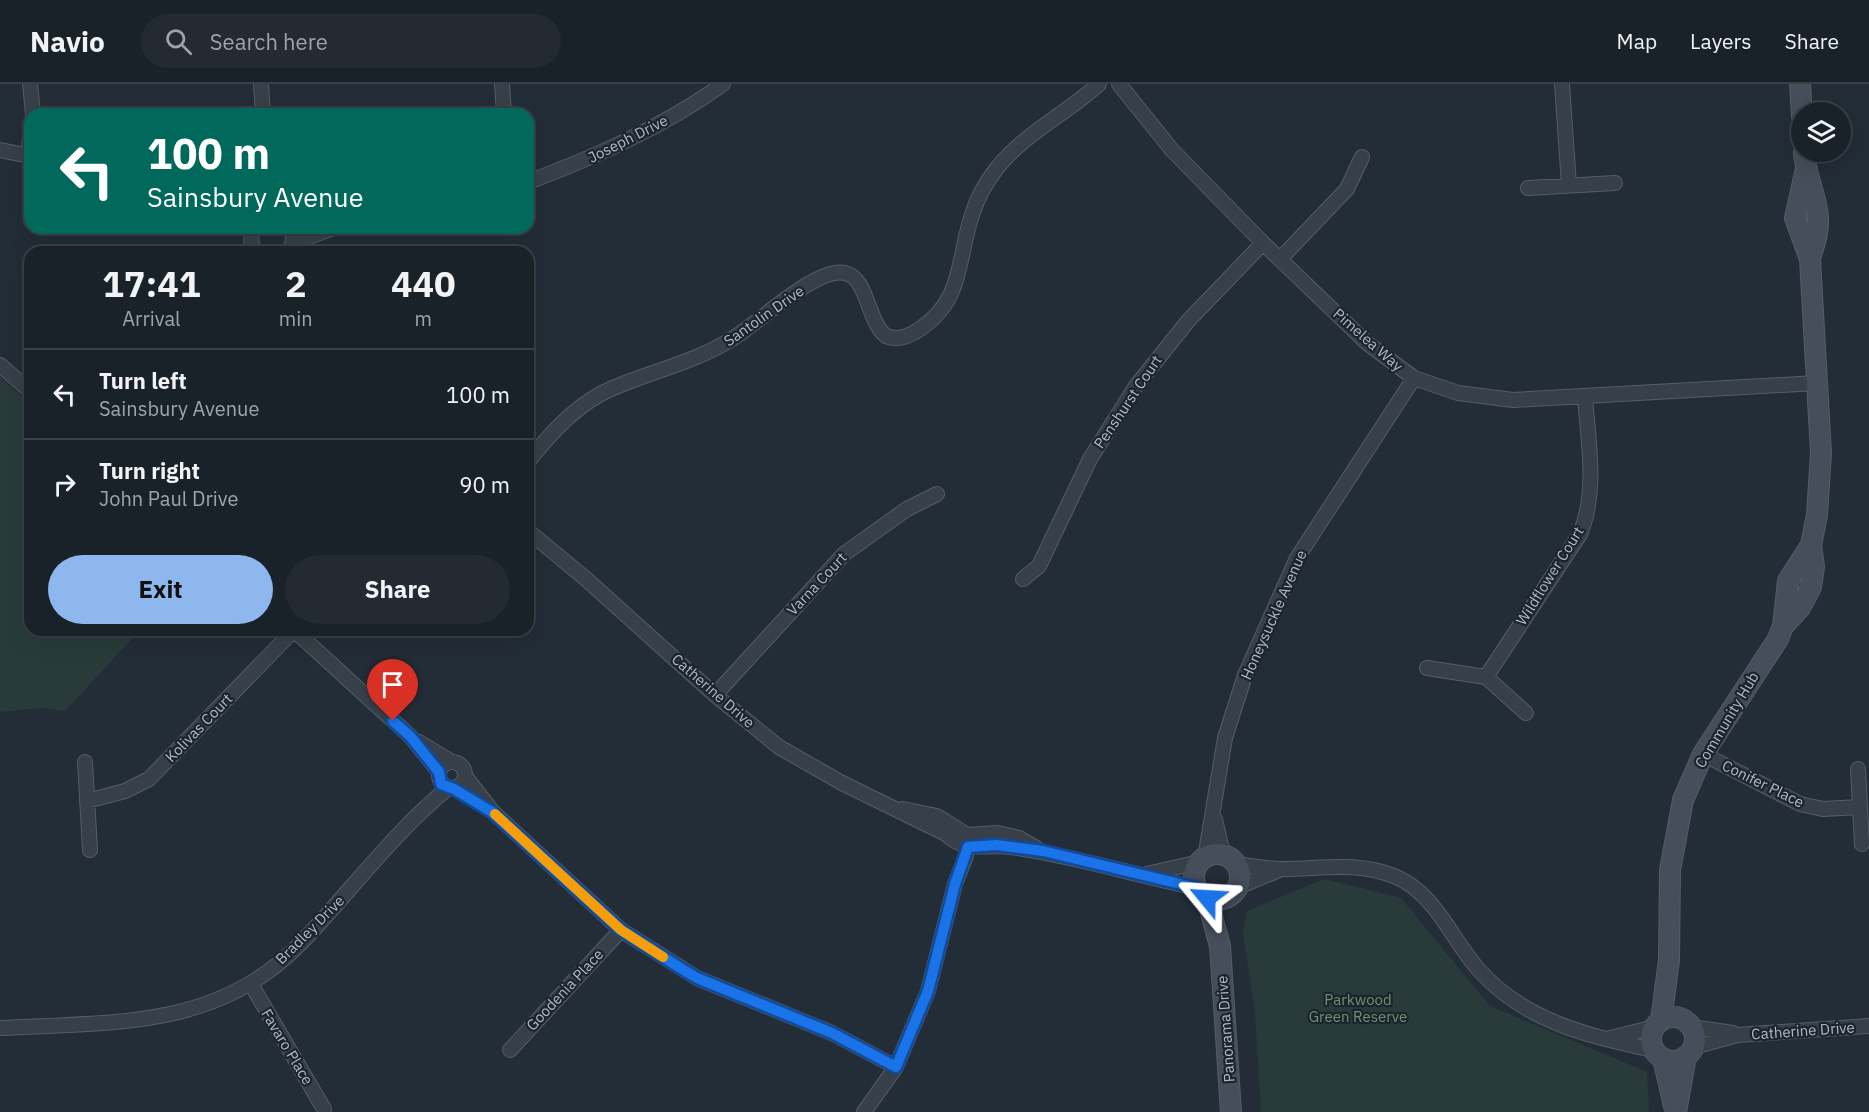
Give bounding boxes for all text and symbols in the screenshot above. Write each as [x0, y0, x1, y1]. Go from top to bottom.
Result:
search box [141, 14, 561, 68]
text: Navio [30, 23, 105, 60]
icon: search [162, 25, 195, 58]
text: Search here [210, 27, 328, 56]
text: Map [1617, 27, 1657, 55]
text: Layers [1690, 27, 1752, 55]
text: Share [1785, 27, 1839, 55]
map controls [1791, 102, 1851, 162]
button: layers [1791, 102, 1851, 162]
street label: Joseph Drive [585, 110, 671, 167]
text: 100 m [147, 126, 270, 181]
icon: left [48, 132, 126, 210]
text: Sainsbury Avenue [147, 179, 364, 214]
text: 17:41 [102, 260, 201, 307]
text: 2 [285, 260, 307, 307]
text: 440 [391, 260, 456, 307]
street label: Santolin Drive [720, 281, 807, 350]
street label: Pimelea Way [1329, 304, 1408, 376]
text: Arrival [122, 305, 181, 332]
text: min [279, 305, 313, 332]
text: m [415, 305, 432, 332]
street label: Penshurst Court [1089, 351, 1166, 452]
text: Turn left [99, 366, 187, 395]
icon: left [48, 378, 81, 411]
text: 100 m [446, 380, 510, 409]
text: Sainsbury Avenue [99, 395, 259, 422]
text: Turn right [99, 456, 200, 485]
icon: right [48, 468, 81, 501]
text: 90 m [459, 470, 510, 499]
text: John Paul Drive [99, 485, 238, 512]
street label: Wildflower Court [1512, 523, 1588, 629]
street label: Honeysuckle Avenue [1236, 547, 1311, 683]
street label: Varna Court [783, 548, 851, 619]
button: Exit [48, 555, 273, 624]
button: Share [285, 555, 510, 624]
street label: Catherine Drive [668, 649, 759, 732]
pin [367, 659, 418, 721]
icon: arrive [376, 668, 409, 701]
street label: Community Hub [1690, 668, 1763, 771]
street label: Kolivas Court [161, 689, 236, 766]
street label: Conifer Place [1719, 756, 1807, 812]
position arrow [1175, 866, 1239, 930]
street label: Bradley Drive [271, 891, 348, 968]
street label: Goodenia Place [522, 945, 607, 1034]
street label: Panorama Drive [1212, 975, 1239, 1083]
park label: Parkwood Green Reserve [1309, 990, 1407, 1026]
street label: Favaro Place [257, 1005, 318, 1088]
street label: Catherine Drive [1751, 1017, 1855, 1044]

